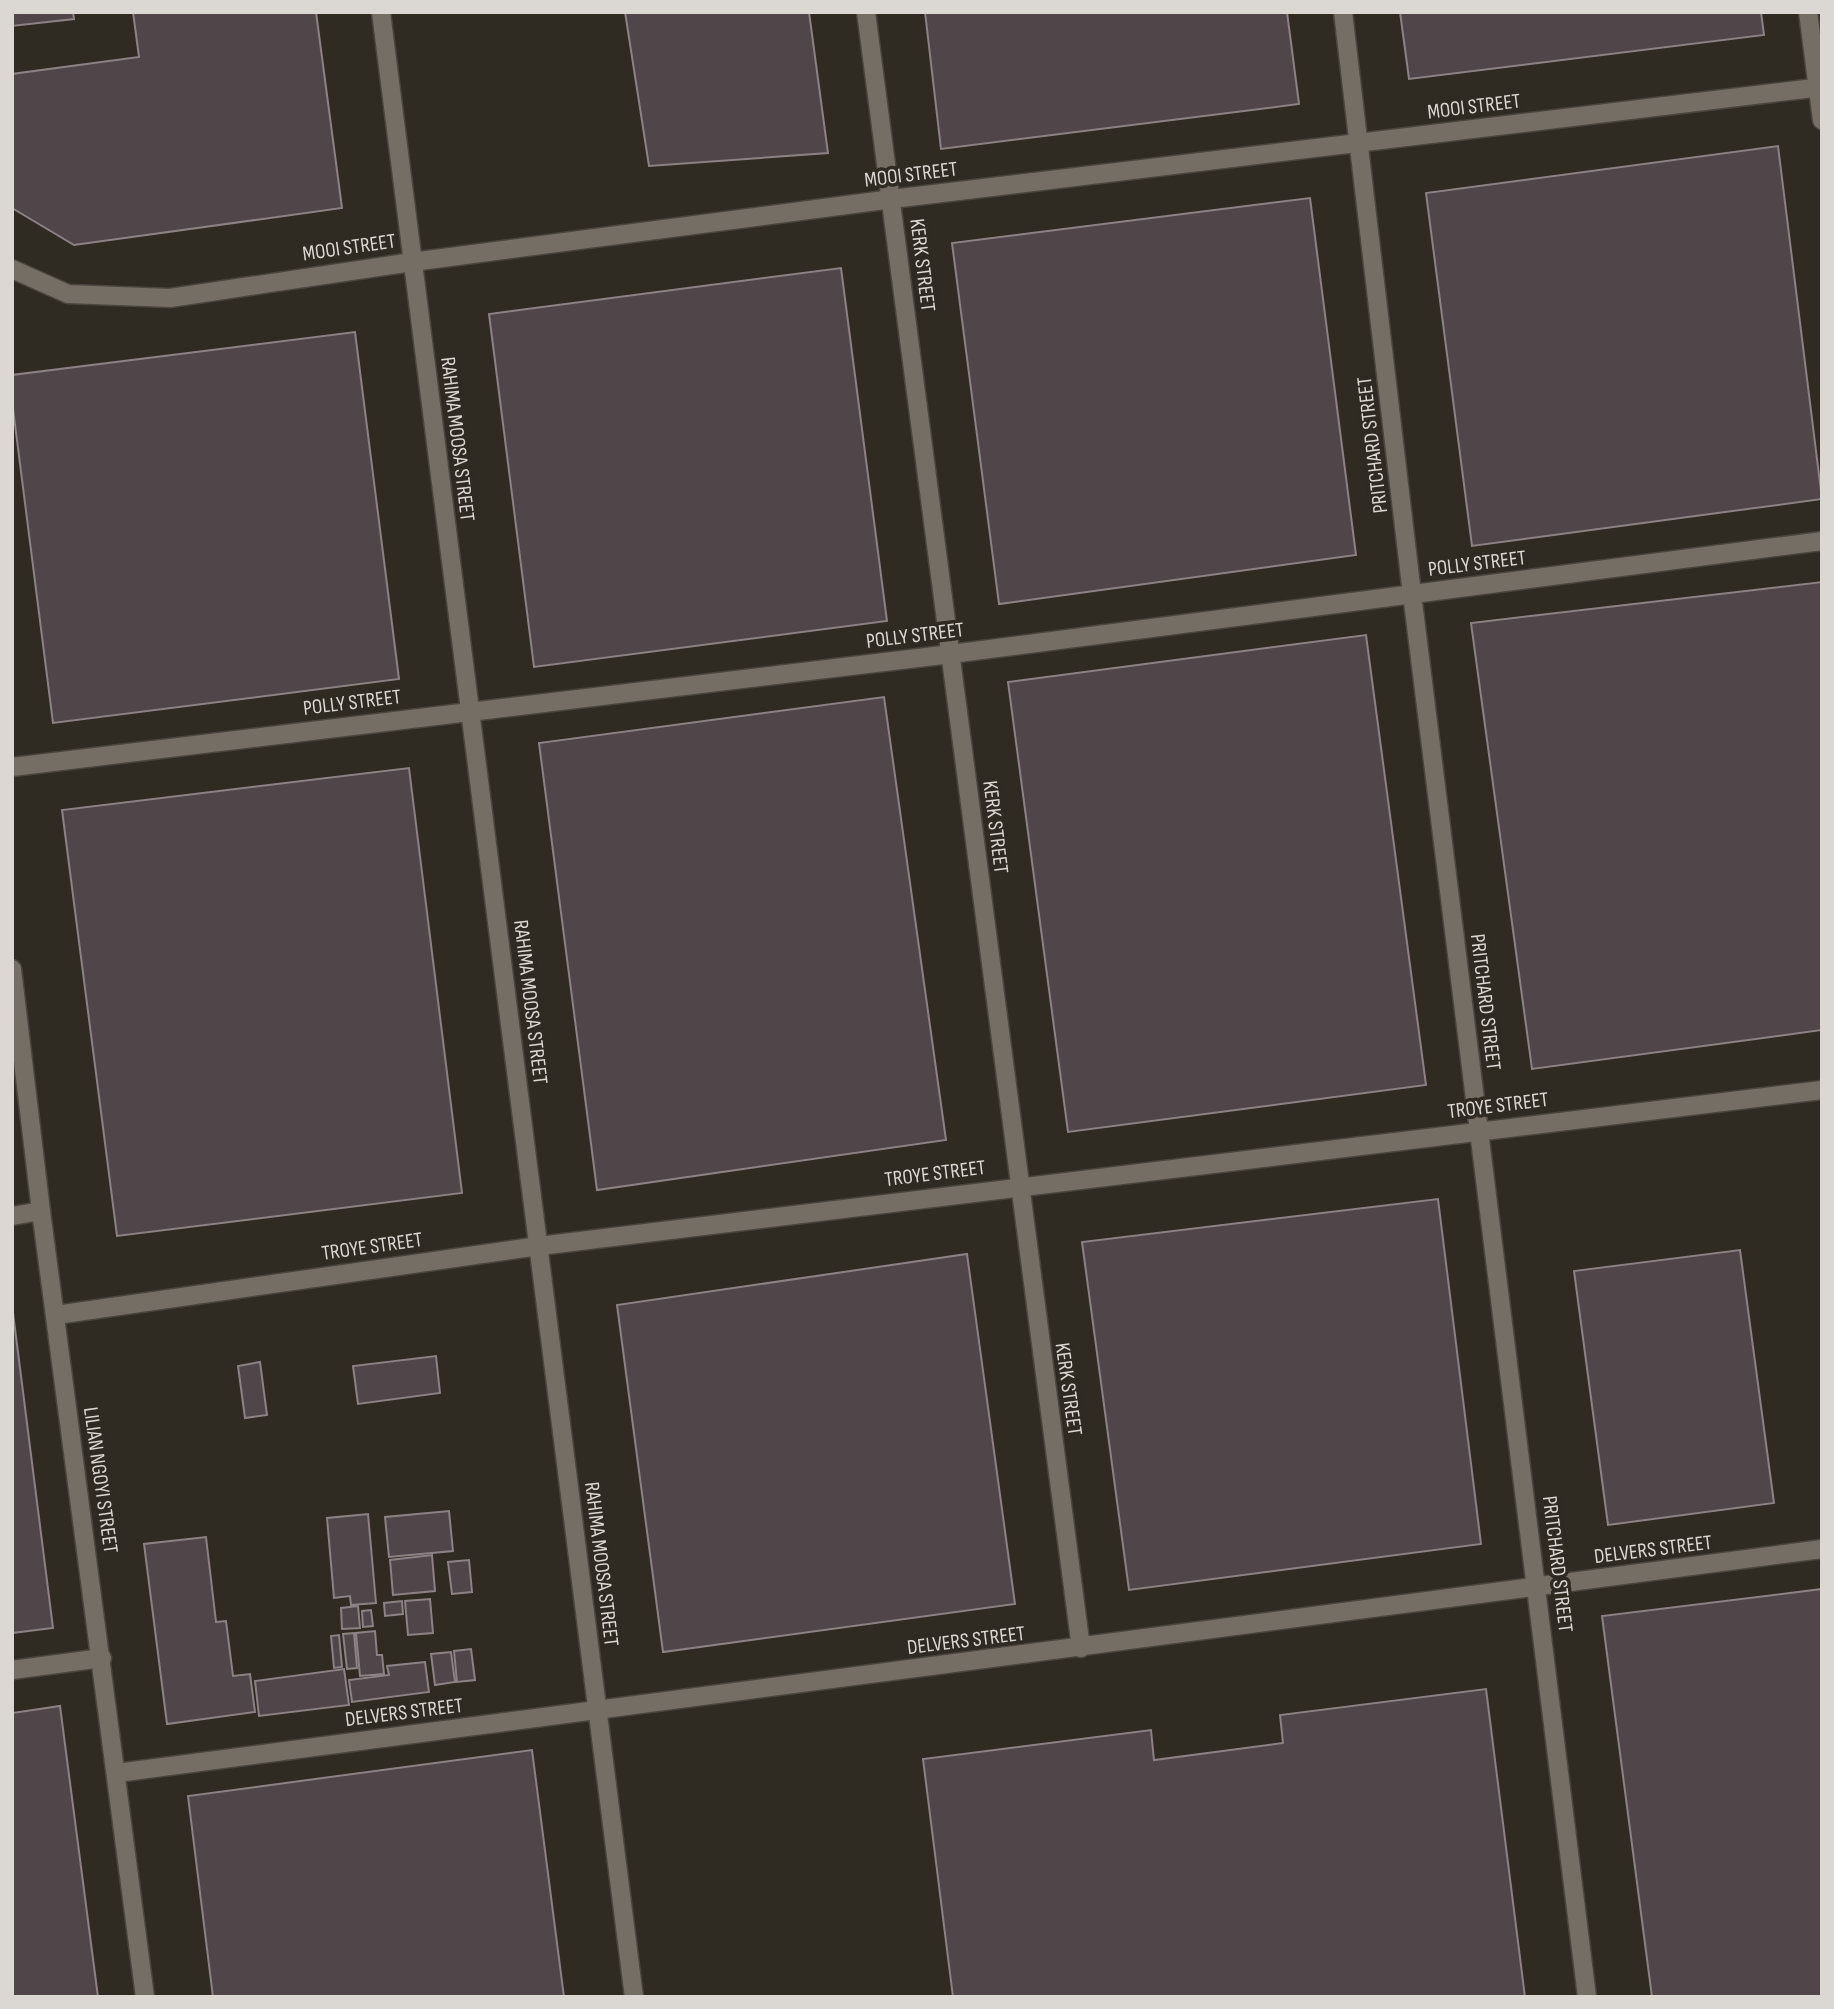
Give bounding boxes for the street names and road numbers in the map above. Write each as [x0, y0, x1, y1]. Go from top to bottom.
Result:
street label: MOOI STREET [1426, 88, 1523, 125]
street label: MOOI STREET [863, 156, 960, 193]
street label: KERK STREET [904, 217, 941, 313]
street label: MOOI STREET [301, 229, 398, 266]
street label: RAHIMA MOOSA STREET [435, 355, 480, 523]
street label: PRITCHARD STREET [1352, 375, 1393, 514]
street label: POLLY STREET [1427, 545, 1528, 582]
street label: POLLY STREET [865, 617, 966, 654]
street label: POLLY STREET [302, 684, 403, 721]
street label: KERK STREET [977, 779, 1014, 875]
street label: RAHIMA MOOSA STREET [508, 918, 553, 1086]
street label: PRITCHARD STREET [1465, 933, 1506, 1072]
street label: TROYE STREET [1446, 1087, 1551, 1124]
street label: TROYE STREET [883, 1155, 988, 1192]
street label: TROYE STREET [320, 1227, 425, 1266]
street label: KERK STREET [1050, 1341, 1087, 1438]
street label: LILIAN NGOYI STREET [78, 1405, 123, 1555]
street label: RAHIMA MOOSA STREET [579, 1480, 624, 1648]
street label: PRITCHARD STREET [1537, 1495, 1578, 1634]
street label: DELVERS STREET [1593, 1530, 1714, 1569]
street label: DELVERS STREET [906, 1621, 1027, 1660]
street label: DELVERS STREET [344, 1693, 465, 1732]

